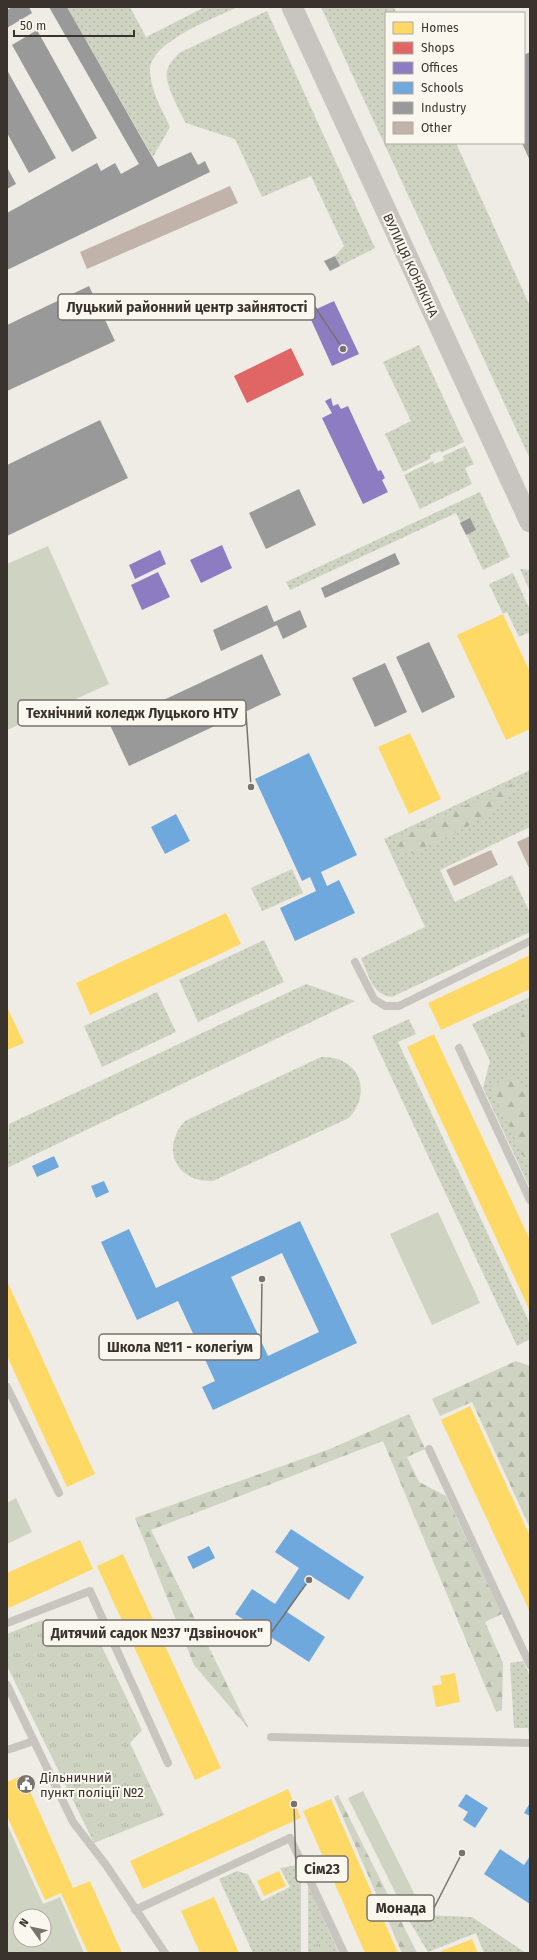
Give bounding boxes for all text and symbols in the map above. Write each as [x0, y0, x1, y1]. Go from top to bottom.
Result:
scale bar [14, 12, 134, 38]
legend [385, 12, 525, 144]
text: 50 m [20, 19, 46, 33]
text: Homes [421, 21, 459, 35]
text: Shops [421, 41, 455, 55]
text: Offices [421, 61, 458, 75]
text: Schools [421, 81, 464, 95]
text: Industry [421, 101, 466, 115]
text: Other [421, 121, 452, 135]
street label: ВУЛИЦЯ КОНЯКІНА [380, 211, 441, 320]
callout: Луцький районний центр зайнятості [58, 294, 315, 320]
text: Луцький районний центр зайнятості [66, 299, 308, 316]
callout: Технічний коледж Луцького НТУ [18, 700, 246, 726]
text: Технічний коледж Луцького НТУ [26, 705, 239, 722]
callout: Школа №11 - колегіум [99, 1334, 261, 1360]
text: Школа №11 - колегіум [107, 1339, 253, 1356]
callout: Дитячий садок №37 "Дзвіночок" [43, 1620, 271, 1646]
text: Дитячий садок №37 "Дзвіночок" [50, 1625, 263, 1642]
place label: Дільничний пункт поліції №2 [39, 1770, 144, 1800]
public building icon: Дільничний пункт поліції №2 [15, 1773, 37, 1795]
callout: Сім23 [296, 1856, 348, 1882]
text: Сім23 [304, 1861, 340, 1878]
callout: Монада [367, 1895, 434, 1921]
text: Монада [376, 1900, 427, 1917]
north arrow [12, 1908, 52, 1948]
text: N [17, 1916, 31, 1929]

